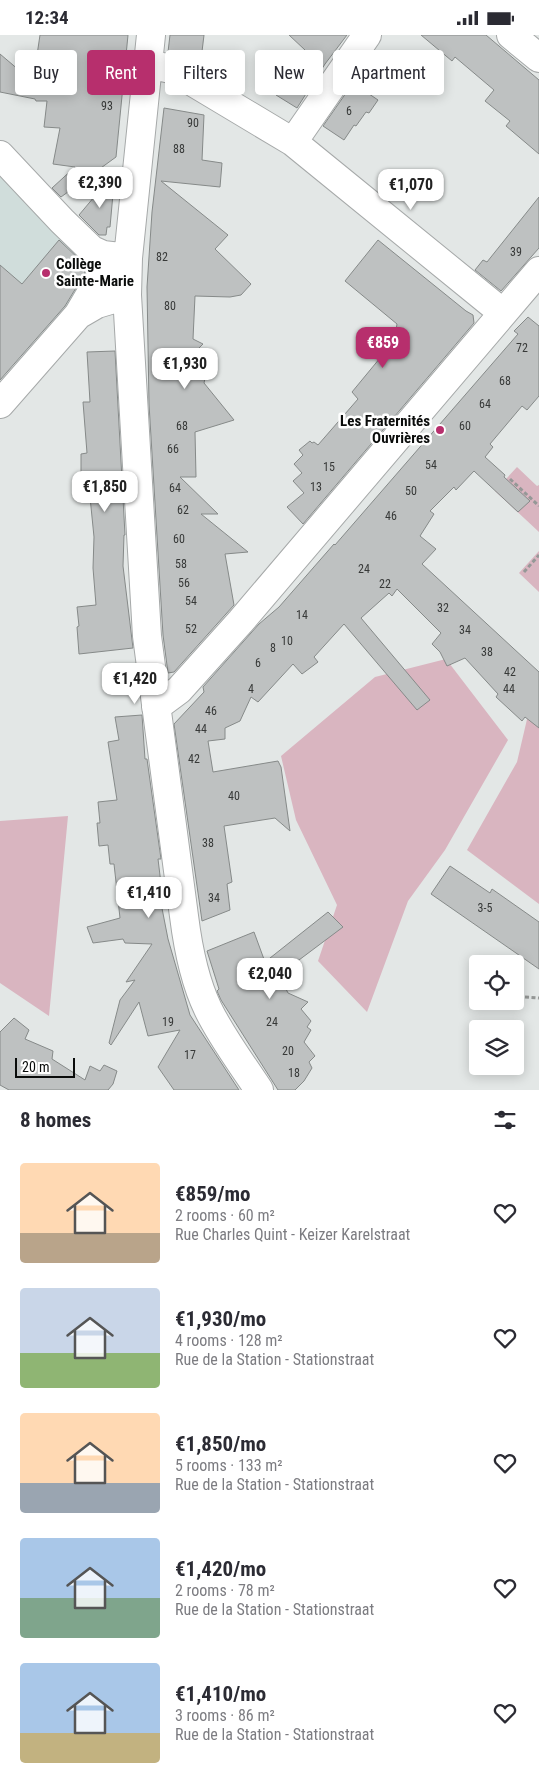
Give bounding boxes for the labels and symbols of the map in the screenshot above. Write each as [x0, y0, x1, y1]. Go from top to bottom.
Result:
house number: 93 [101, 99, 113, 113]
house number: 6 [346, 104, 352, 118]
house number: 90 [187, 116, 199, 130]
house number: 88 [173, 142, 185, 156]
pin: €2,390 [59, 167, 141, 209]
pin: €1,070 [370, 169, 452, 211]
house number: 39 [510, 245, 522, 259]
house number: 82 [156, 250, 168, 264]
place label: Collège Sainte-Marie [56, 255, 134, 290]
marker: Collège Sainte-Marie [40, 267, 52, 279]
house number: 80 [164, 299, 176, 313]
pin: €859 [353, 327, 413, 369]
house number: 72 [516, 341, 528, 355]
pin: €1,930 [144, 347, 226, 390]
house number: 68 [499, 374, 511, 388]
house number: 64 [479, 397, 491, 411]
place label: Les Fraternités Ouvrières [340, 412, 430, 447]
house number: 68 [176, 419, 188, 433]
house number: 60 [459, 419, 471, 433]
marker: Les Fraternités Ouvrières [434, 424, 446, 436]
house number: 66 [167, 442, 179, 456]
house number: 54 [425, 458, 437, 472]
house number: 15 [323, 460, 335, 474]
pin: €1,850 [64, 471, 146, 513]
house number: 13 [310, 480, 322, 494]
house number: 64 [169, 481, 181, 495]
house number: 50 [405, 484, 417, 498]
house number: 62 [177, 503, 189, 517]
house number: 46 [385, 509, 397, 523]
house number: 60 [173, 532, 185, 546]
house number: 58 [175, 557, 187, 571]
house number: 24 [358, 562, 370, 576]
house number: 56 [178, 576, 190, 590]
house number: 22 [379, 577, 391, 591]
house number: 54 [185, 594, 197, 608]
house number: 32 [437, 601, 449, 615]
house number: 14 [296, 608, 308, 622]
house number: 52 [185, 622, 197, 636]
house number: 34 [459, 623, 471, 637]
house number: 10 [281, 634, 293, 648]
house number: 8 [270, 641, 276, 655]
house number: 38 [481, 645, 493, 659]
house number: 6 [255, 656, 261, 670]
pin: €1,420 [94, 663, 176, 705]
house number: 42 [504, 665, 516, 679]
house number: 4 [248, 682, 254, 696]
house number: 44 [503, 682, 515, 696]
house number: 46 [205, 704, 217, 718]
house number: 44 [195, 722, 207, 736]
house number: 42 [188, 752, 200, 766]
house number: 40 [228, 789, 240, 803]
house number: 38 [202, 836, 214, 850]
pin: €1,410 [108, 877, 190, 919]
house number: 34 [208, 891, 220, 905]
house number: 3-5 [478, 901, 492, 915]
pin: €2,040 [229, 957, 311, 1000]
house number: 19 [162, 1015, 174, 1029]
house number: 24 [266, 1015, 278, 1029]
house number: 20 [282, 1044, 294, 1058]
house number: 17 [184, 1048, 196, 1062]
scale bar [15, 1055, 75, 1078]
house number: 18 [288, 1066, 300, 1080]

